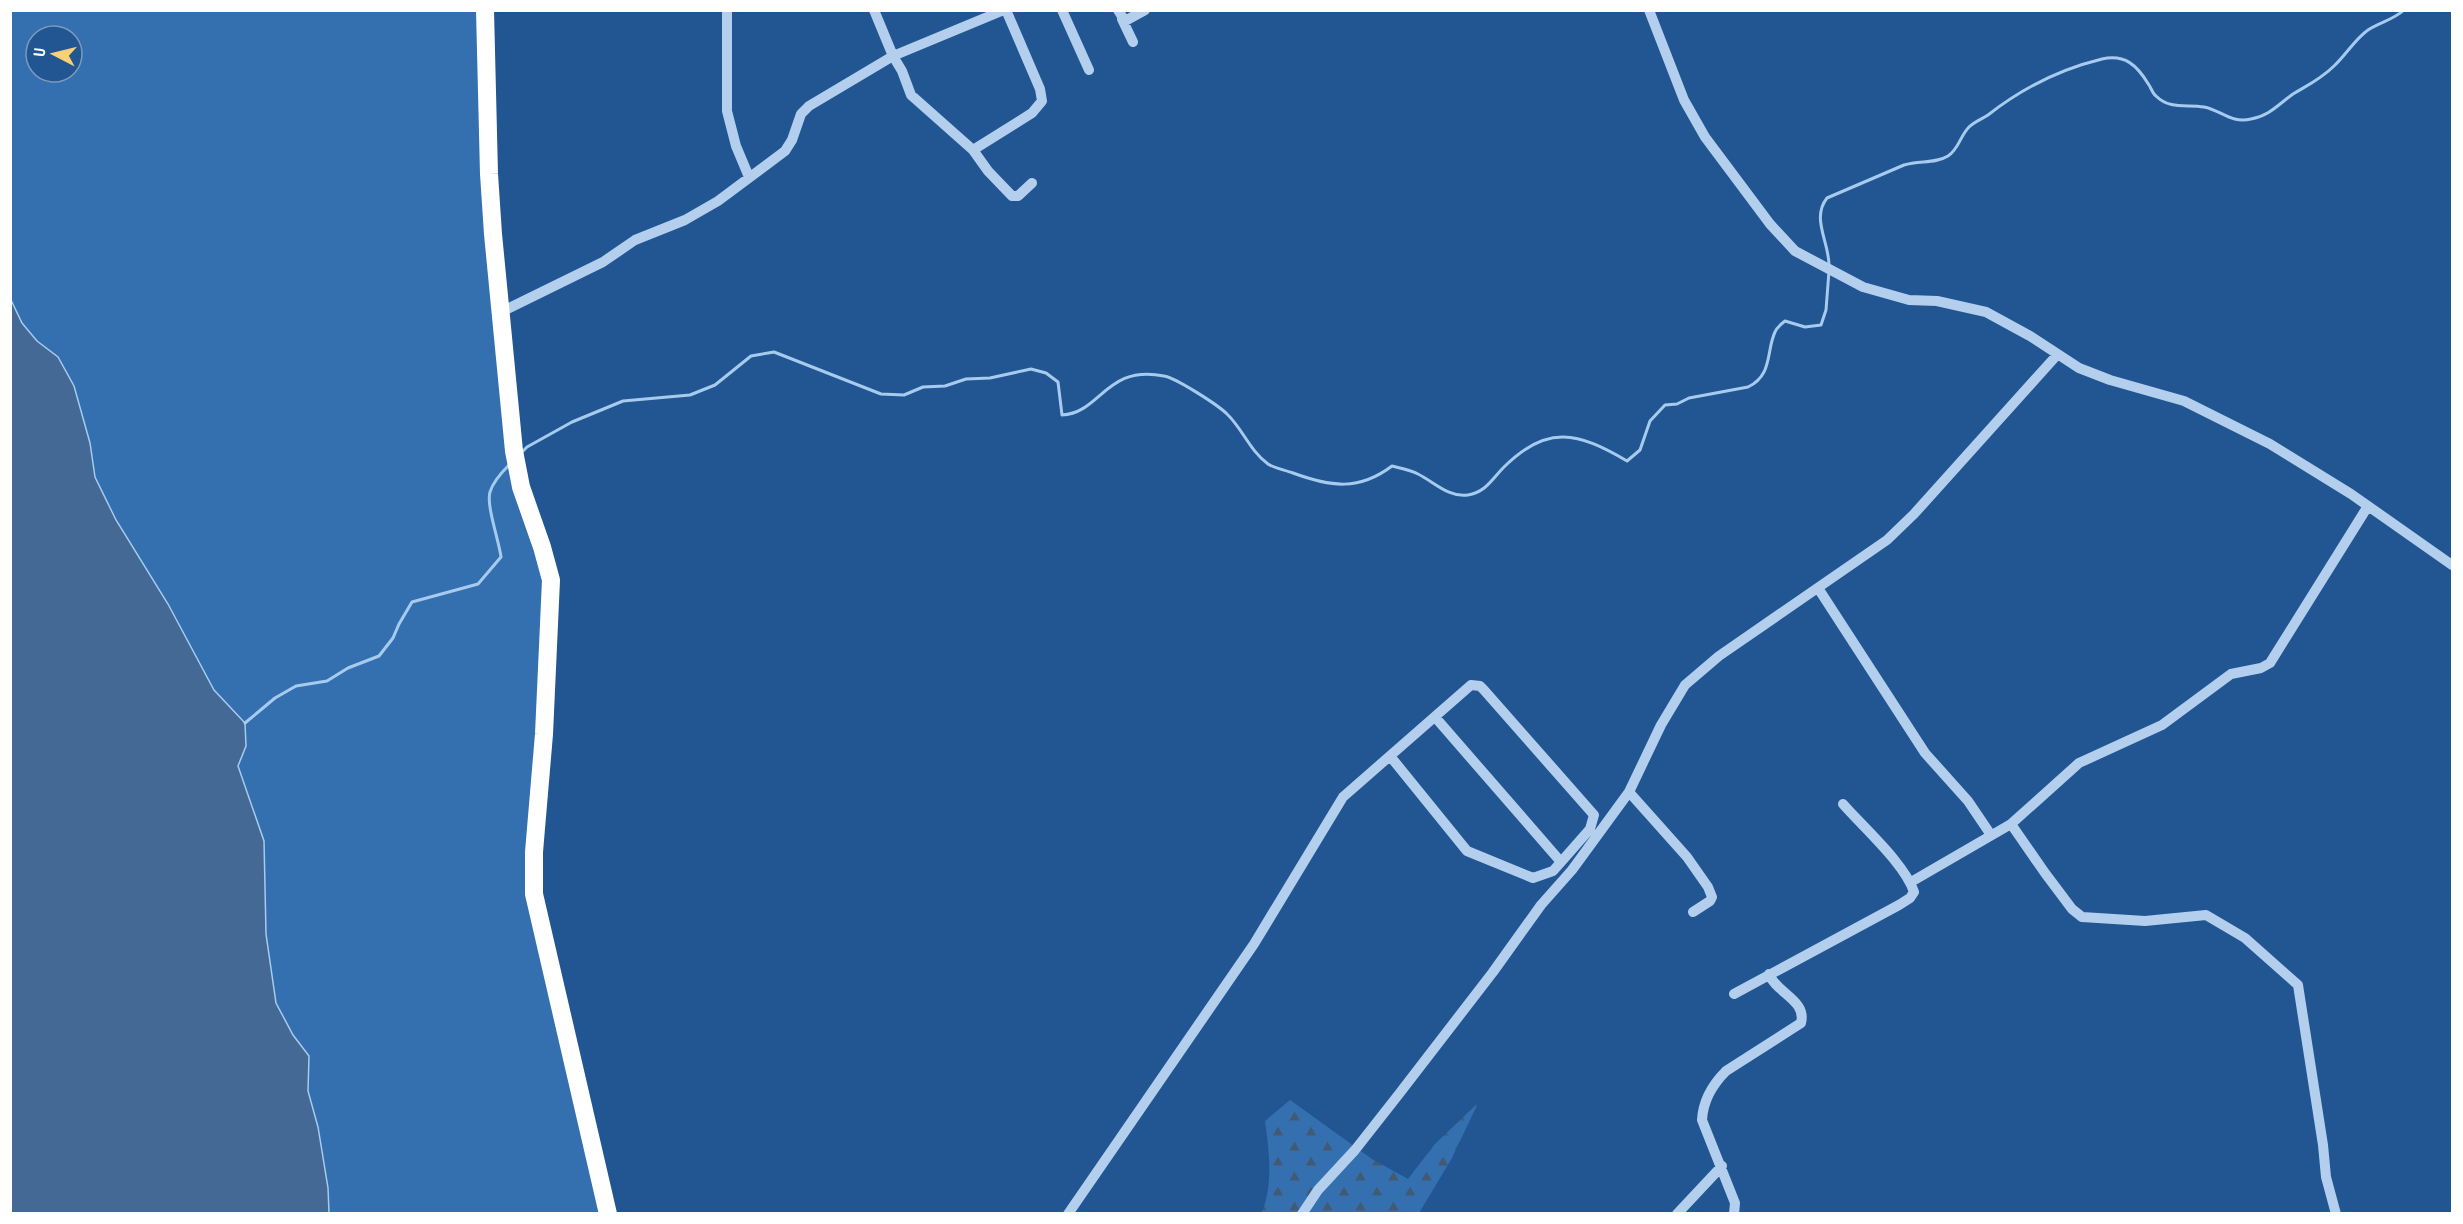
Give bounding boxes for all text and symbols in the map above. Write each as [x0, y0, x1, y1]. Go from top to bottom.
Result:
north arrow [24, 24, 84, 84]
text: U [29, 47, 50, 57]

